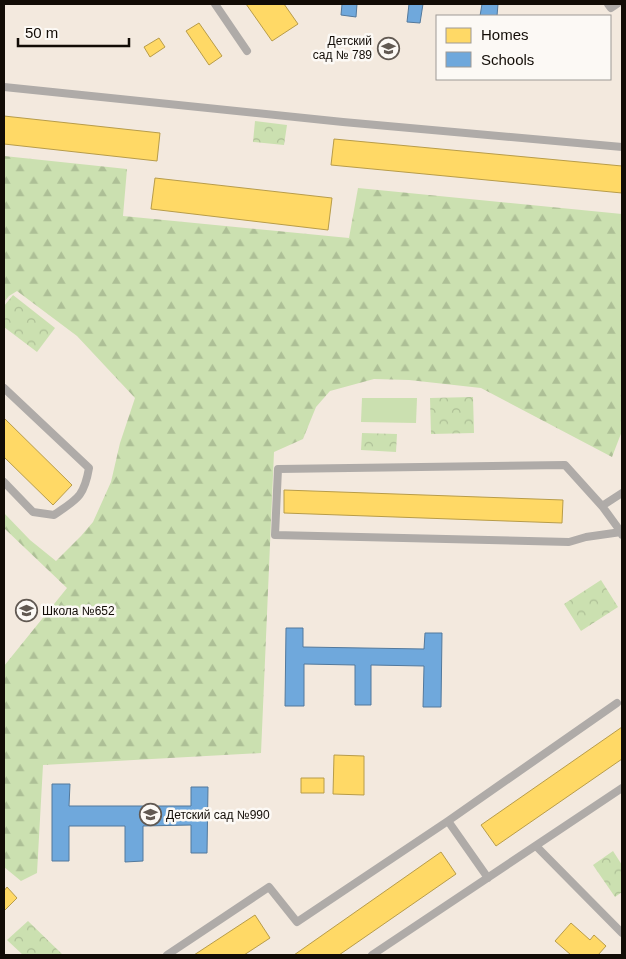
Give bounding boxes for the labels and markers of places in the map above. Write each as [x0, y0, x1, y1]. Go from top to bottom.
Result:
place label: Детский сад № 789 [313, 34, 372, 62]
school or university icon: Детский сад № 789 [376, 36, 400, 60]
school or university icon: Школа №652 [14, 599, 38, 623]
place label: Школа №652 [42, 604, 115, 618]
school or university icon: Детский сад №990 [138, 803, 162, 827]
place label: Детский сад №990 [166, 808, 270, 822]

